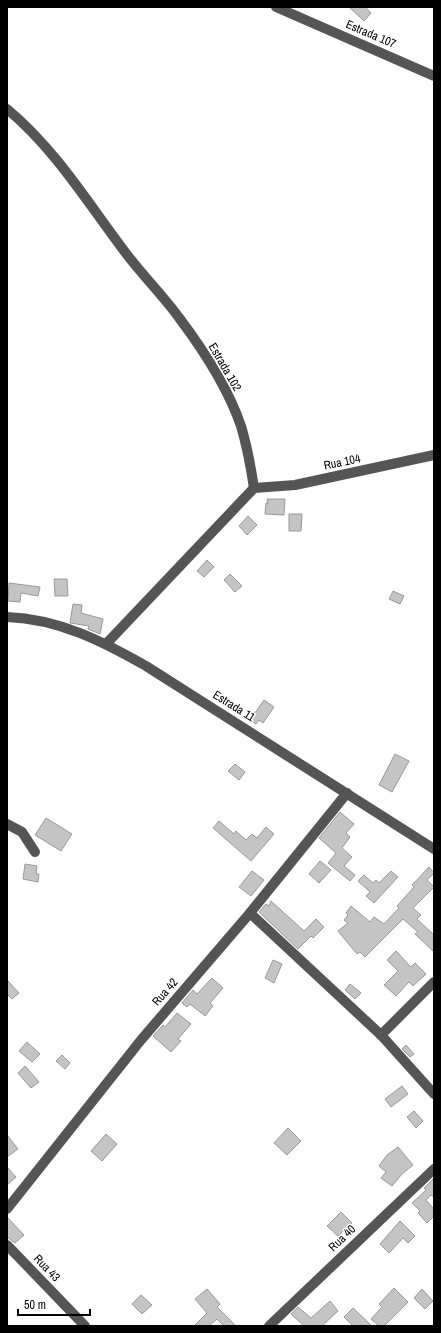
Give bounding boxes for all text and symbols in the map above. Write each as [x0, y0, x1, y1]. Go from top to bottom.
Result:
street label: Estrada 107 [343, 16, 399, 52]
street label: Estrada 102 [205, 340, 245, 394]
street label: Rua 104 [322, 450, 362, 474]
street label: Estrada 11 [210, 687, 259, 725]
street label: Rua 42 [149, 975, 181, 1009]
street label: Rua 40 [325, 1221, 359, 1255]
street label: Rua 43 [30, 1251, 64, 1285]
scale bar [18, 1291, 90, 1317]
text: 50 m [24, 1297, 46, 1313]

